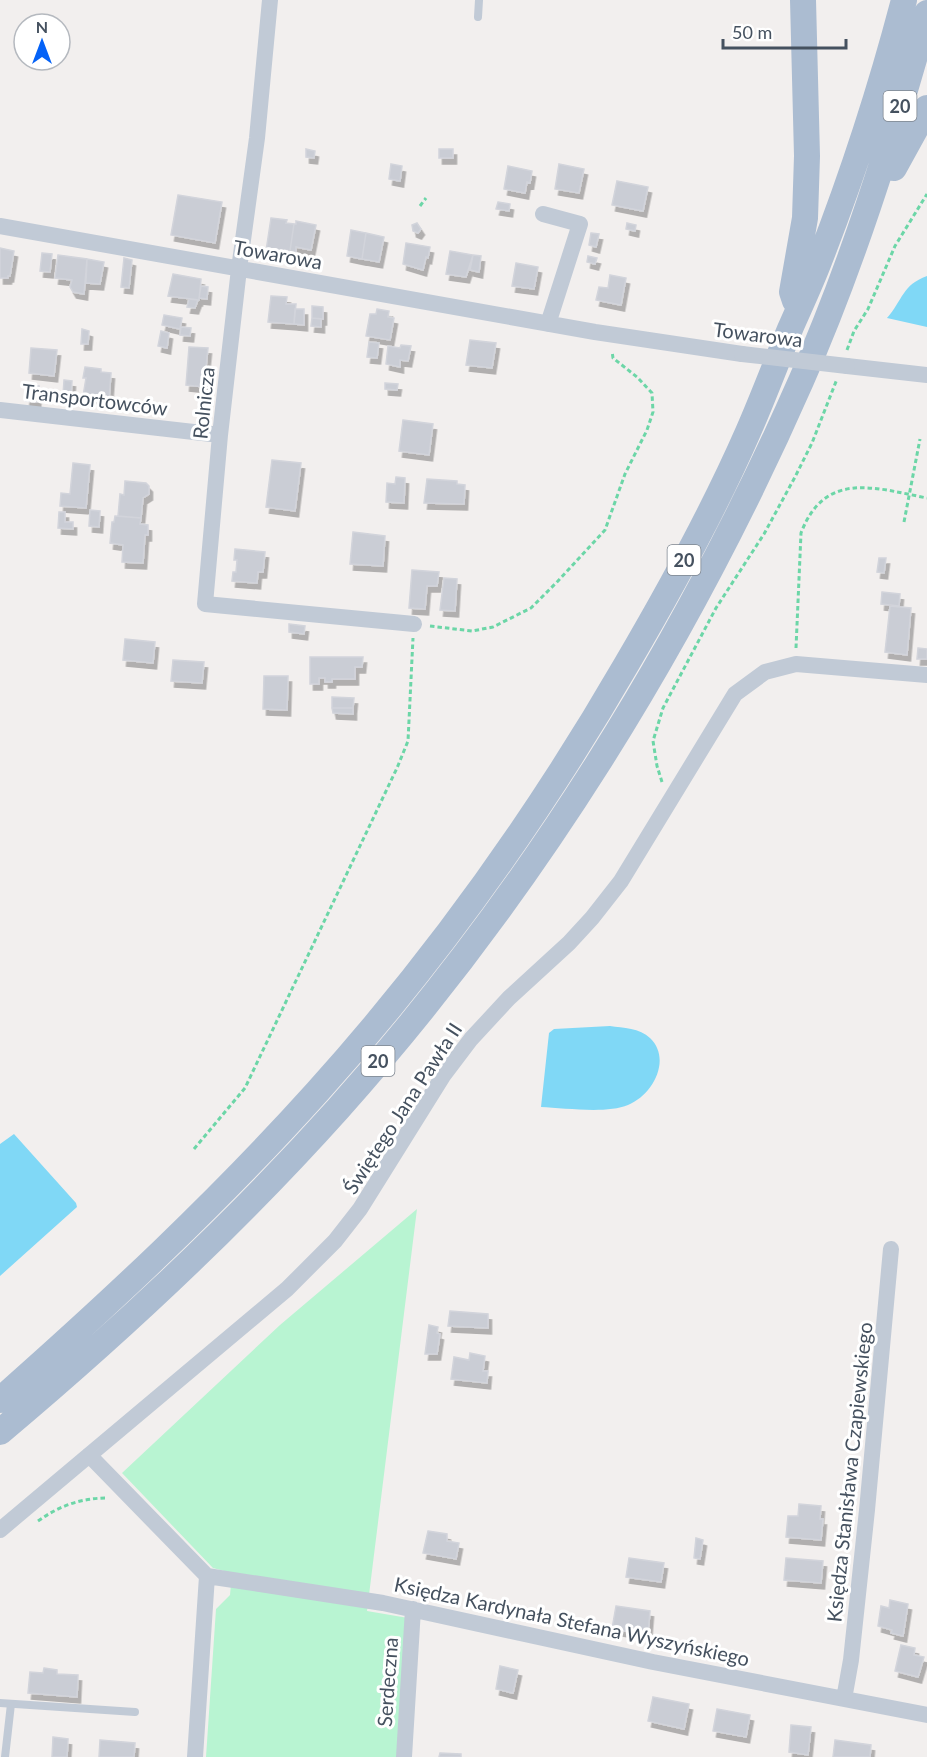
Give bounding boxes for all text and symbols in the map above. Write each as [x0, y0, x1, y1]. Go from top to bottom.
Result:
north arrow [12, 12, 72, 72]
scale bar [723, 12, 846, 50]
text: N [36, 17, 48, 36]
text: 50 m [732, 21, 772, 43]
road number: 20 [884, 91, 916, 121]
street label: Towarowa [232, 234, 324, 274]
street label: Towarowa [712, 317, 804, 351]
street label: Rolnicza [187, 366, 219, 440]
street label: Transportowców [21, 378, 169, 420]
road number: 20 [668, 545, 700, 575]
street label: Świętego Jana Pawła II [338, 1018, 466, 1198]
road number: 20 [362, 1046, 394, 1076]
street label: Księdza Stanisława Czapiewskiego [821, 1321, 877, 1623]
street label: Księdza Kardynała Stefana Wyszyńskiego [392, 1572, 752, 1670]
street label: Serdeczna [372, 1636, 402, 1728]

